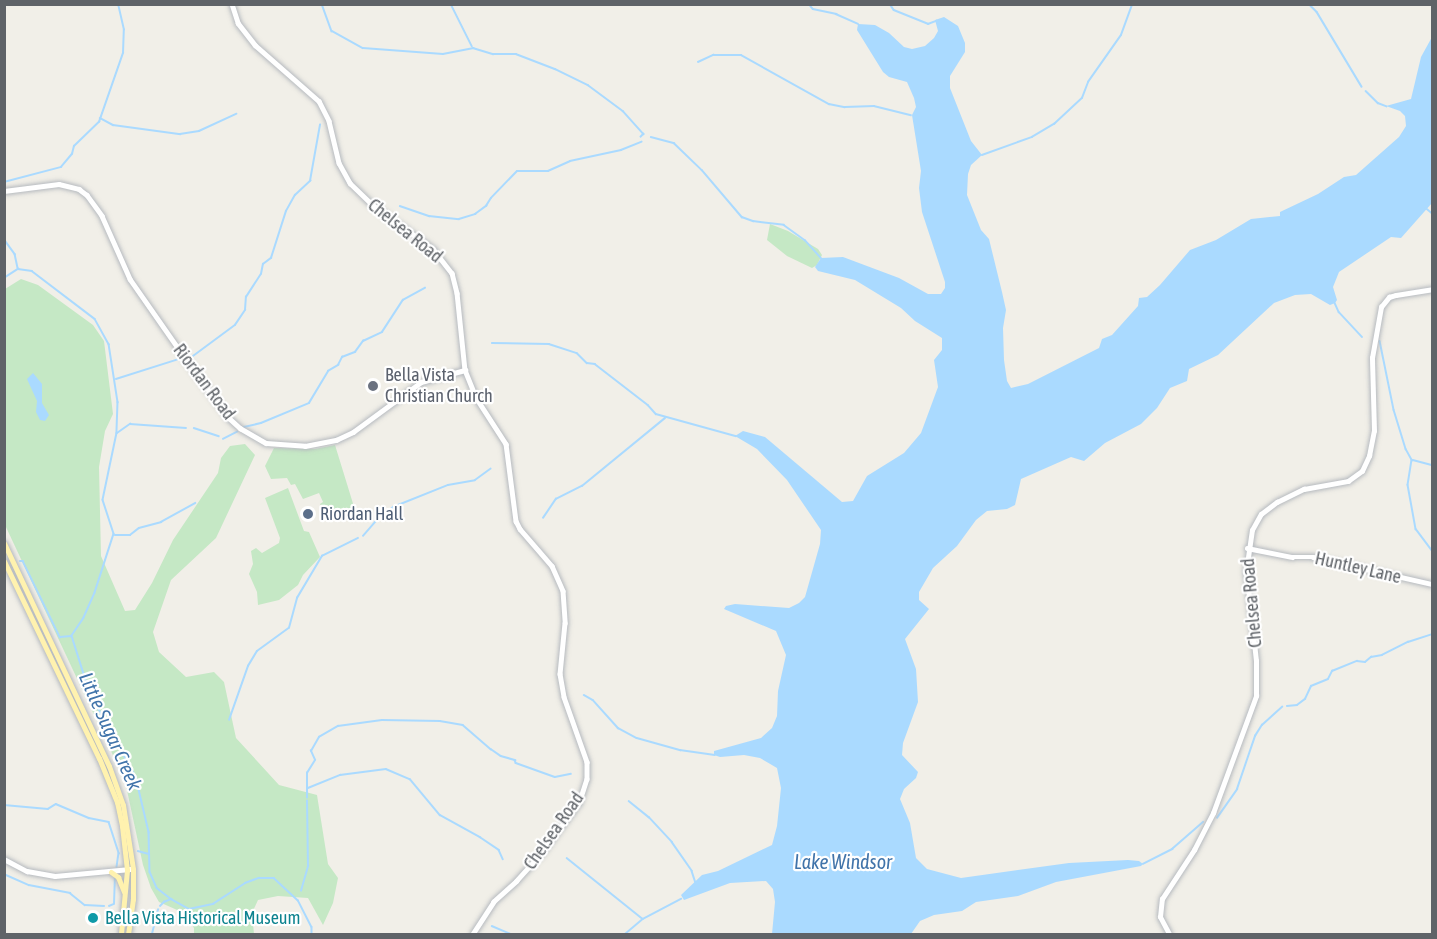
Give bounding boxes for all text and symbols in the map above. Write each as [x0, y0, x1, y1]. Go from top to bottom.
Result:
street label: Chelsea Road [363, 194, 447, 268]
street label: Riordan Road [168, 340, 240, 424]
place label: Bella Vista Christian Church [385, 365, 493, 407]
marker: Bella Vista Christian Church [366, 379, 380, 393]
place label: Riordan Hall [320, 503, 403, 525]
marker: Riordan Hall [301, 507, 315, 521]
street label: Huntley Lane [1313, 548, 1403, 588]
street label: Chelsea Road [1237, 557, 1267, 649]
water label: Little Sugar Creek [74, 668, 148, 794]
street label: Chelsea Road [519, 788, 589, 874]
water label: Lake Windsor [794, 849, 892, 873]
place label: Bella Vista Historical Museum [105, 907, 300, 929]
marker: Bella Vista Historical Museum [86, 911, 100, 925]

